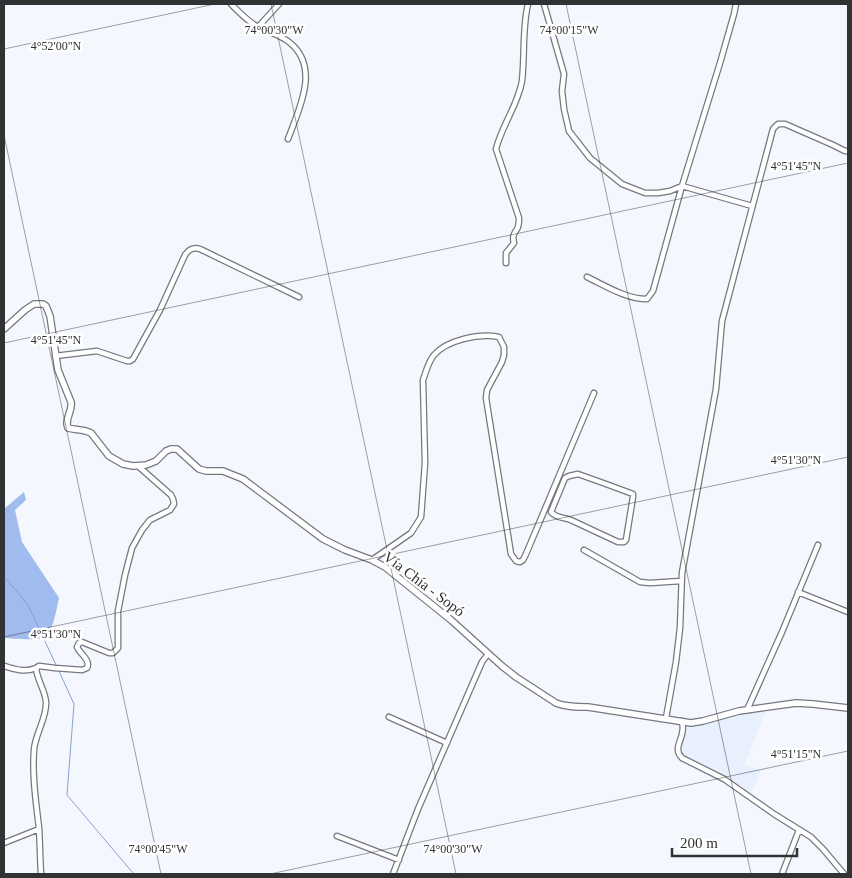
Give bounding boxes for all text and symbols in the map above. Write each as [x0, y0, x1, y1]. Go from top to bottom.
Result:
text: 74°00'30"W [244, 23, 304, 37]
text: 74°00'15"W [539, 23, 599, 37]
text: 4°52'00"N [31, 39, 82, 53]
text: 4°51'45"N [771, 159, 822, 173]
text: 4°51'45"N [31, 333, 82, 347]
text: 4°51'30"N [771, 453, 822, 467]
street label: Vía Chía - Sopó [380, 548, 468, 620]
text: 4°51'30"N [31, 627, 82, 641]
text: 4°51'15"N [771, 747, 822, 761]
scale bar [672, 826, 797, 858]
text: 200 m [680, 835, 718, 851]
text: 74°00'45"W [128, 842, 188, 856]
text: 74°00'30"W [423, 842, 483, 856]

